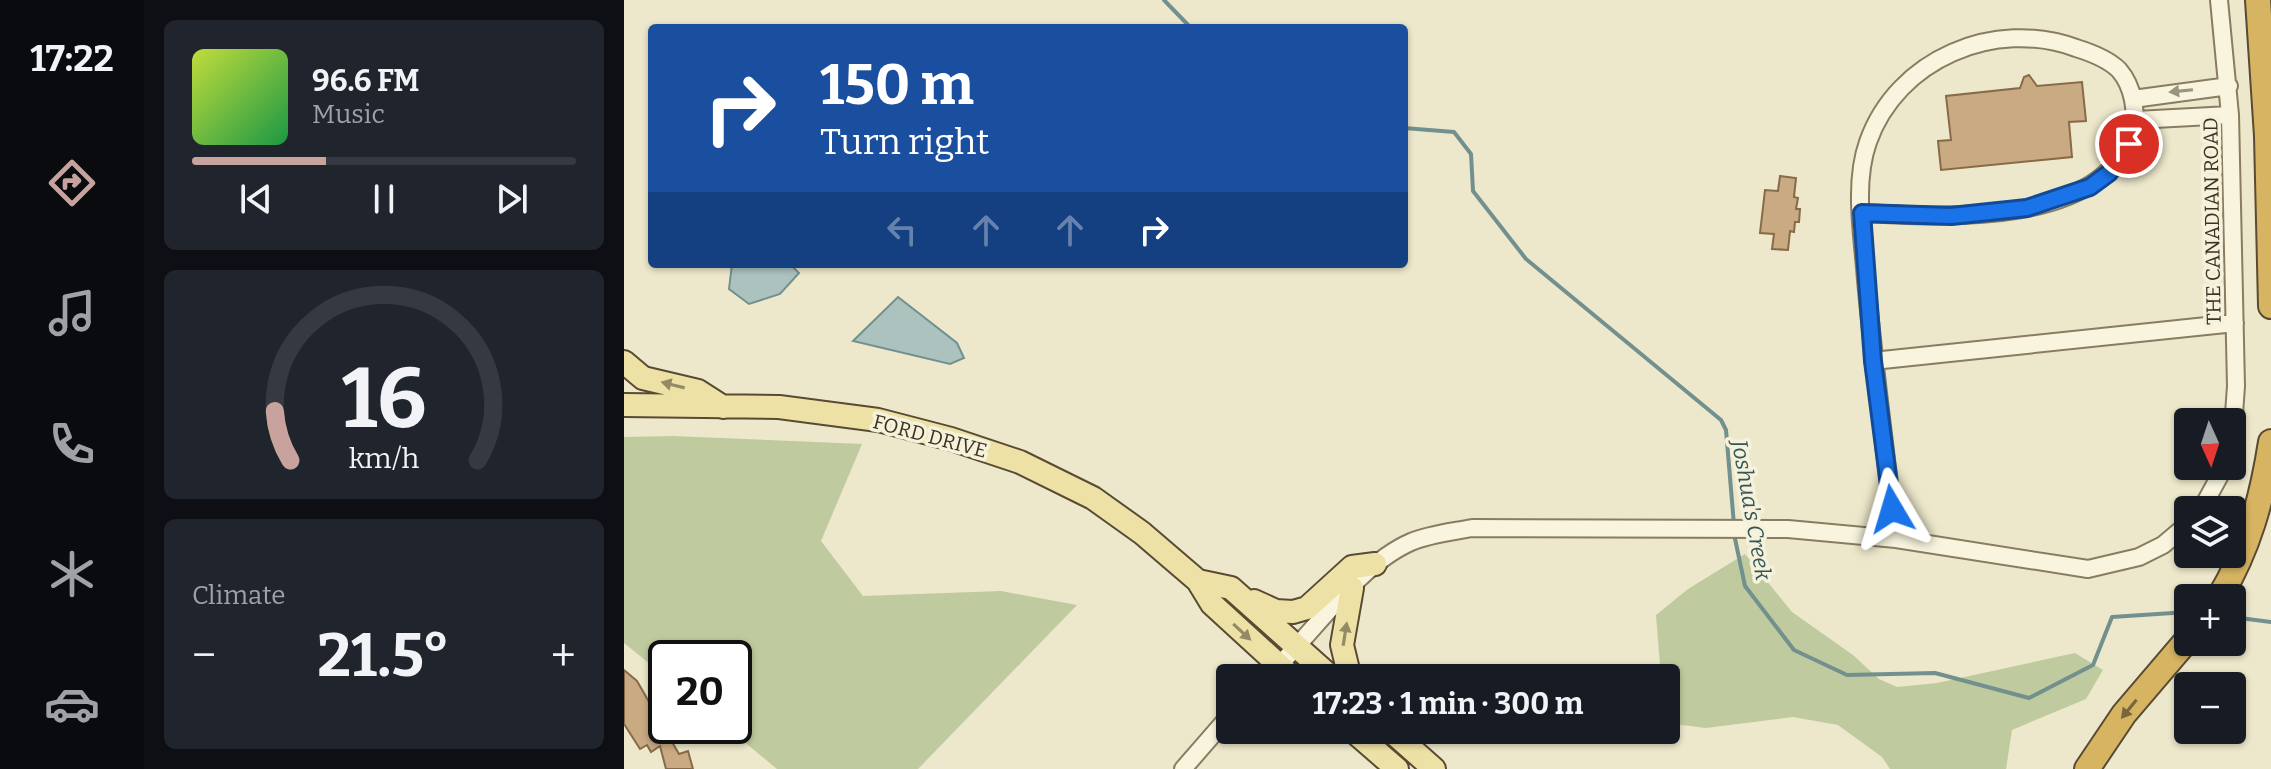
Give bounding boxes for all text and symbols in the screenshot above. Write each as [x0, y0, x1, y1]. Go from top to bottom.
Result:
text: 17:22 [30, 37, 114, 81]
text: 150 m [820, 52, 974, 119]
icon: right [688, 56, 792, 160]
text: 96.6 FM [312, 63, 419, 99]
one-way arrow [2168, 85, 2193, 98]
text: Music [312, 99, 385, 130]
pin [2095, 110, 2163, 178]
street label: THE CANADIAN ROAD [2198, 117, 2226, 325]
text: Turn right [820, 120, 989, 164]
icon: arrive [2107, 122, 2151, 166]
icon: directions [44, 155, 100, 211]
icon: previous [234, 177, 278, 221]
icon: pause [362, 177, 406, 221]
icon: next [490, 177, 534, 221]
icon: left [880, 208, 924, 252]
icon: ahead [964, 208, 1008, 252]
icon: ahead [1048, 208, 1092, 252]
icon: right [1132, 208, 1176, 252]
icon: music [44, 285, 100, 341]
text: 16 [341, 348, 427, 448]
one-way arrow [661, 378, 686, 391]
north arrow [2174, 408, 2246, 480]
map controls [2174, 408, 2246, 744]
street label: FORD DRIVE [870, 409, 990, 463]
icon: phone [44, 416, 100, 472]
water label: Joshua's Creek [1726, 436, 1777, 583]
text: km/h [349, 441, 420, 476]
position arrow [1850, 467, 1934, 551]
button: layers [2174, 496, 2246, 568]
icon: climate [44, 546, 100, 602]
text: Climate [192, 580, 286, 611]
button: + [2174, 584, 2246, 656]
text: 21.5° [317, 620, 450, 692]
one-way arrow [1339, 621, 1352, 646]
one-way arrow [1232, 622, 1251, 640]
text: − [192, 629, 216, 682]
text: + [551, 629, 576, 682]
speed limit sign: 20 [648, 640, 752, 744]
button: − [2174, 672, 2246, 744]
icon: car [44, 676, 100, 732]
text: 17:23 · 1 min · 300 m [1313, 686, 1583, 722]
one-way arrow [2121, 699, 2138, 719]

